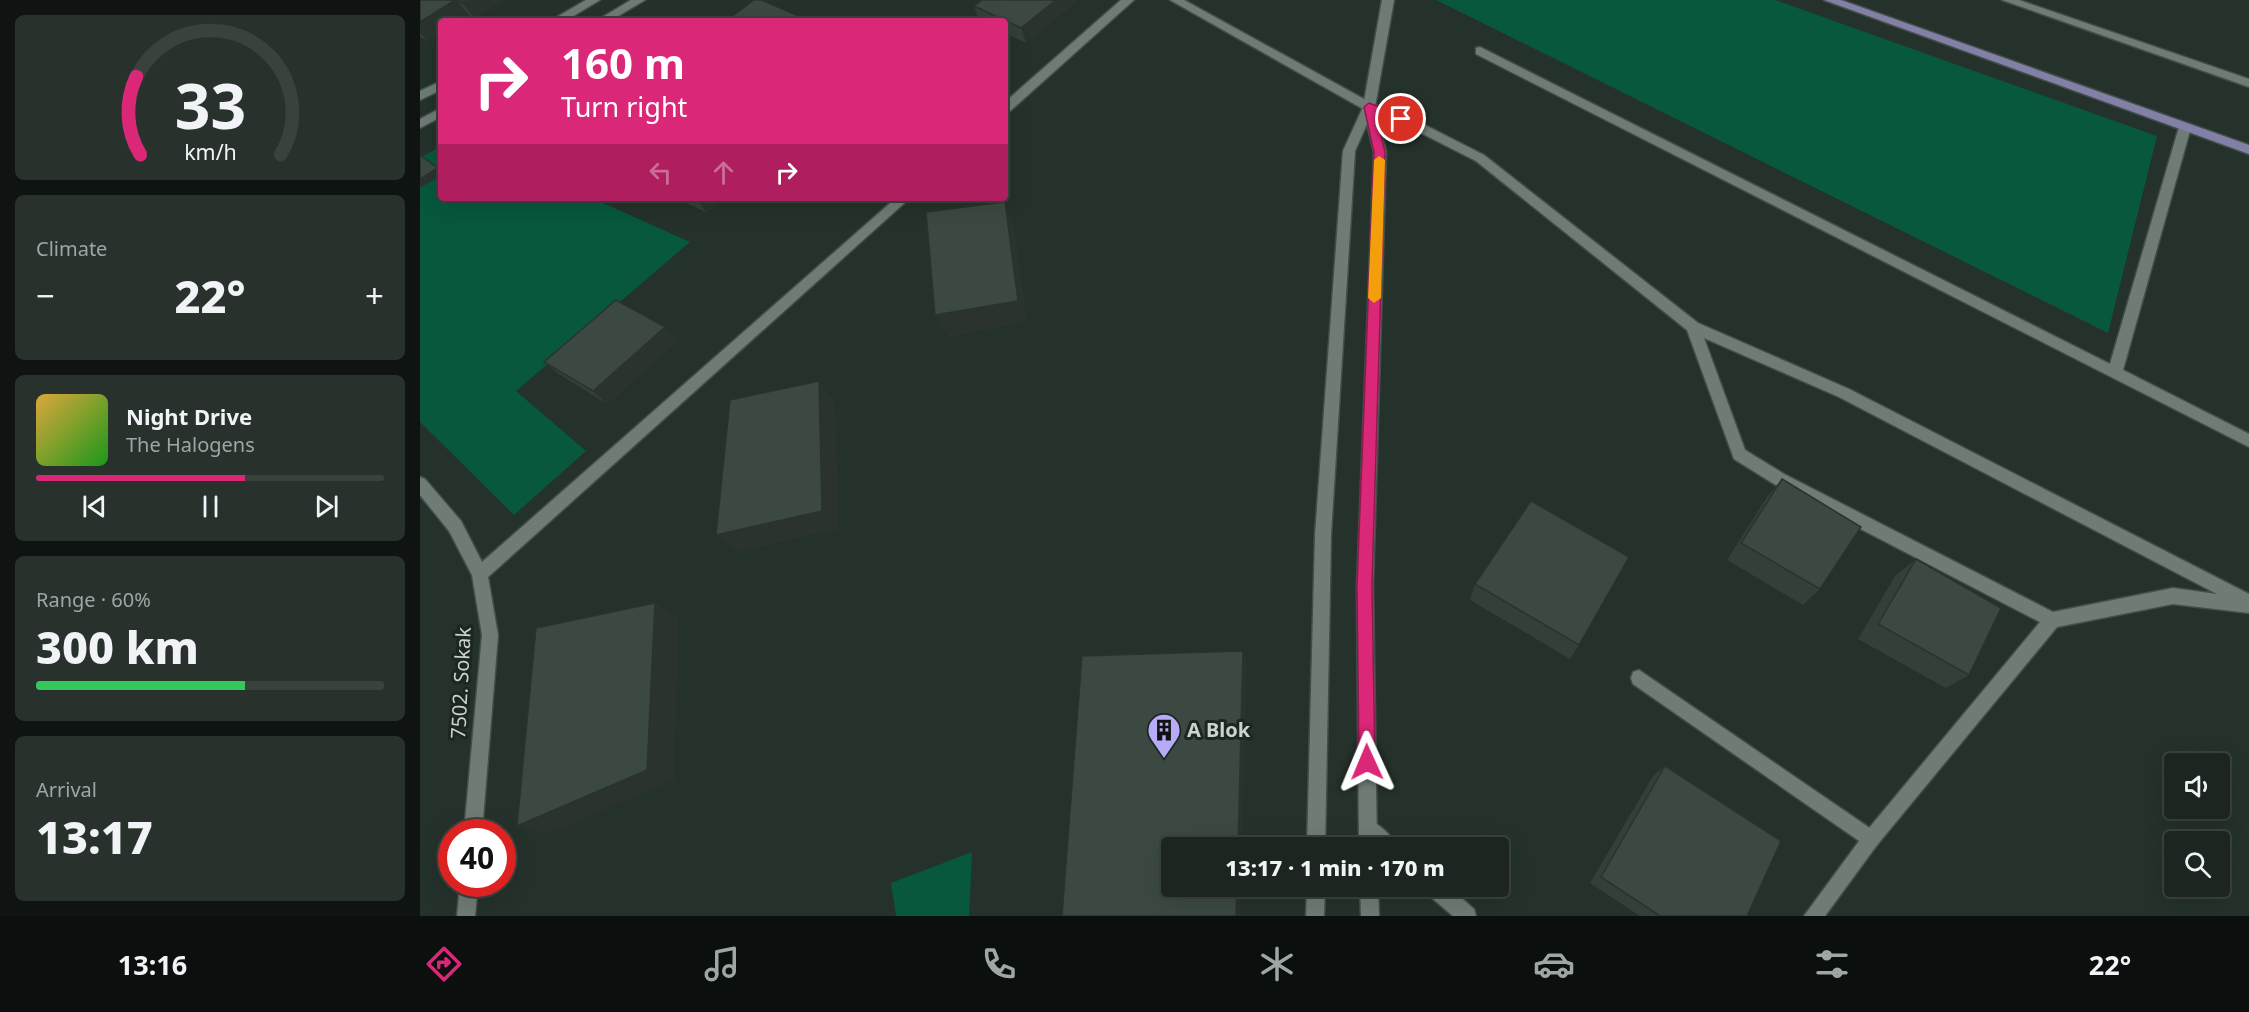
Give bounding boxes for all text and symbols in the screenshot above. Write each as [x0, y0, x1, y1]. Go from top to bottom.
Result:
text: 160 m [561, 34, 685, 91]
icon: right [462, 42, 540, 120]
text: 33 [174, 62, 246, 147]
text: Turn right [561, 88, 687, 125]
pin [1375, 93, 1426, 144]
icon: arrive [1384, 102, 1417, 135]
text: km/h [184, 137, 236, 166]
icon: left [644, 156, 677, 189]
icon: ahead [707, 156, 740, 189]
icon: right [770, 156, 803, 189]
text: Climate [36, 235, 107, 262]
text: 22° [174, 265, 246, 326]
text: − [36, 273, 55, 318]
text: + [365, 273, 384, 318]
text: Night Drive [126, 401, 252, 431]
text: The Halogens [126, 431, 255, 458]
icon: previous [78, 490, 111, 523]
icon: pause [194, 490, 227, 523]
icon: next [310, 490, 343, 523]
text: Range · 60% [36, 586, 151, 613]
text: 300 km [36, 616, 199, 677]
street label: 7502. Sokak [444, 626, 477, 740]
building icon: A Blok [1146, 712, 1182, 759]
place label: A Blok [1187, 716, 1251, 743]
position arrow [1335, 730, 1399, 794]
map controls [2164, 753, 2230, 897]
button: sound [2164, 753, 2230, 819]
text: Arrival [36, 776, 97, 803]
text: 13:17 [36, 806, 153, 867]
speed limit sign: 40 [438, 819, 516, 897]
button: search [2164, 831, 2230, 897]
text: 13:17 · 1 min · 170 m [1225, 852, 1445, 882]
icon: directions [423, 943, 465, 985]
icon: music [701, 943, 743, 985]
icon: phone [978, 943, 1020, 985]
icon: climate [1256, 943, 1298, 985]
icon: car [1533, 943, 1575, 985]
icon: filters [1811, 943, 1853, 985]
text: 13:16 [118, 946, 187, 983]
text: 22° [2089, 946, 2131, 983]

